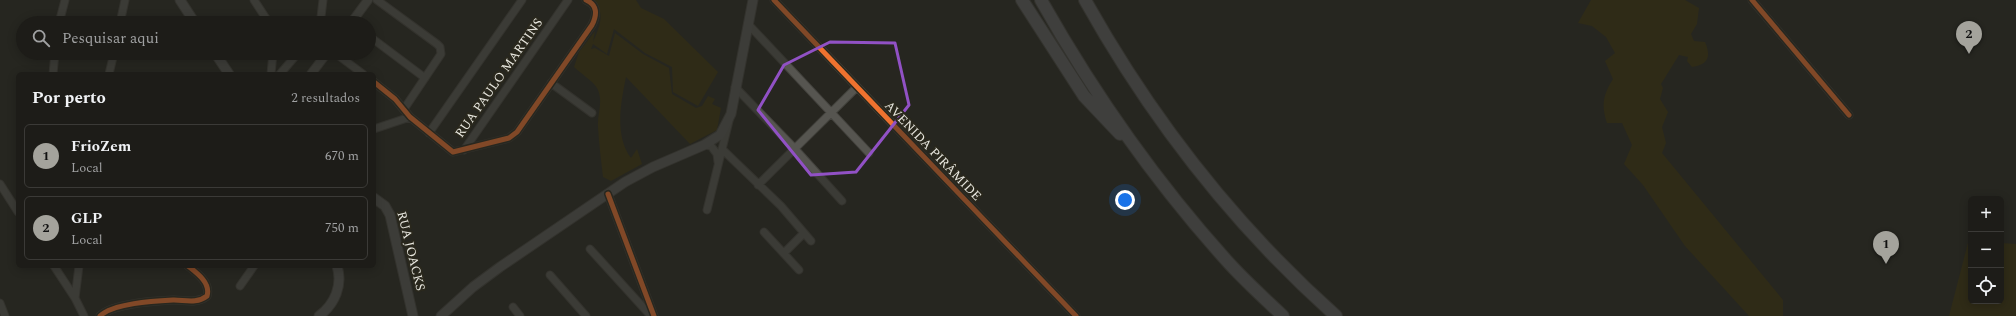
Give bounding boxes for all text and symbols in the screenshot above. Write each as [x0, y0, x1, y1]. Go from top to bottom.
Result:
street label: RUA PAULO MARTINS [450, 14, 548, 142]
search box [16, 16, 376, 60]
pin: 2 [1956, 21, 1982, 54]
icon: search [30, 27, 52, 49]
text: Pesquisar aqui [62, 27, 159, 50]
text: Por perto [32, 85, 106, 111]
text: 2 resultados [291, 88, 360, 108]
street label: AVENIDA PIRÂMIDE [880, 96, 986, 206]
text: FrioZem [71, 135, 131, 158]
text: 1 [42, 146, 50, 166]
text: 670 m [325, 146, 359, 166]
text: Local [71, 158, 103, 178]
your location [1115, 190, 1135, 210]
map controls [1968, 196, 2004, 304]
button: + [1968, 196, 2004, 232]
text: GLP [71, 207, 102, 230]
street label: RUA JOACKS [391, 209, 431, 293]
text: 2 [42, 218, 50, 238]
text: 750 m [325, 218, 359, 238]
text: Local [71, 230, 103, 250]
pin: 1 [1873, 231, 1899, 264]
button: − [1968, 232, 2004, 268]
button: locate [1968, 268, 2004, 304]

